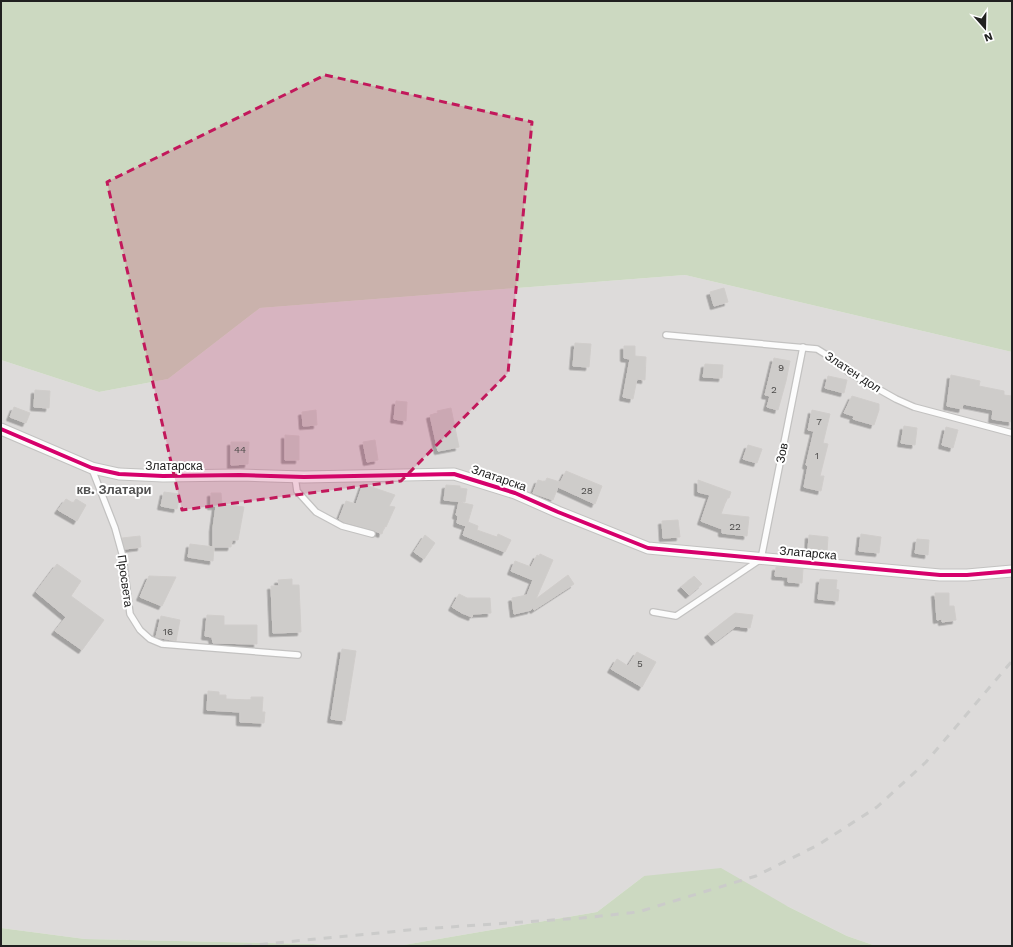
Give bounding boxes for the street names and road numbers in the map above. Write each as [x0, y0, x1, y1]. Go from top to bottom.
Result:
street label: Златен дол [822, 349, 884, 395]
street label: Зов [773, 442, 791, 464]
street label: Златарска [145, 459, 203, 473]
street label: Златарска [470, 462, 529, 494]
street label: Златарска [779, 544, 838, 563]
street label: Просвета [114, 554, 136, 608]

